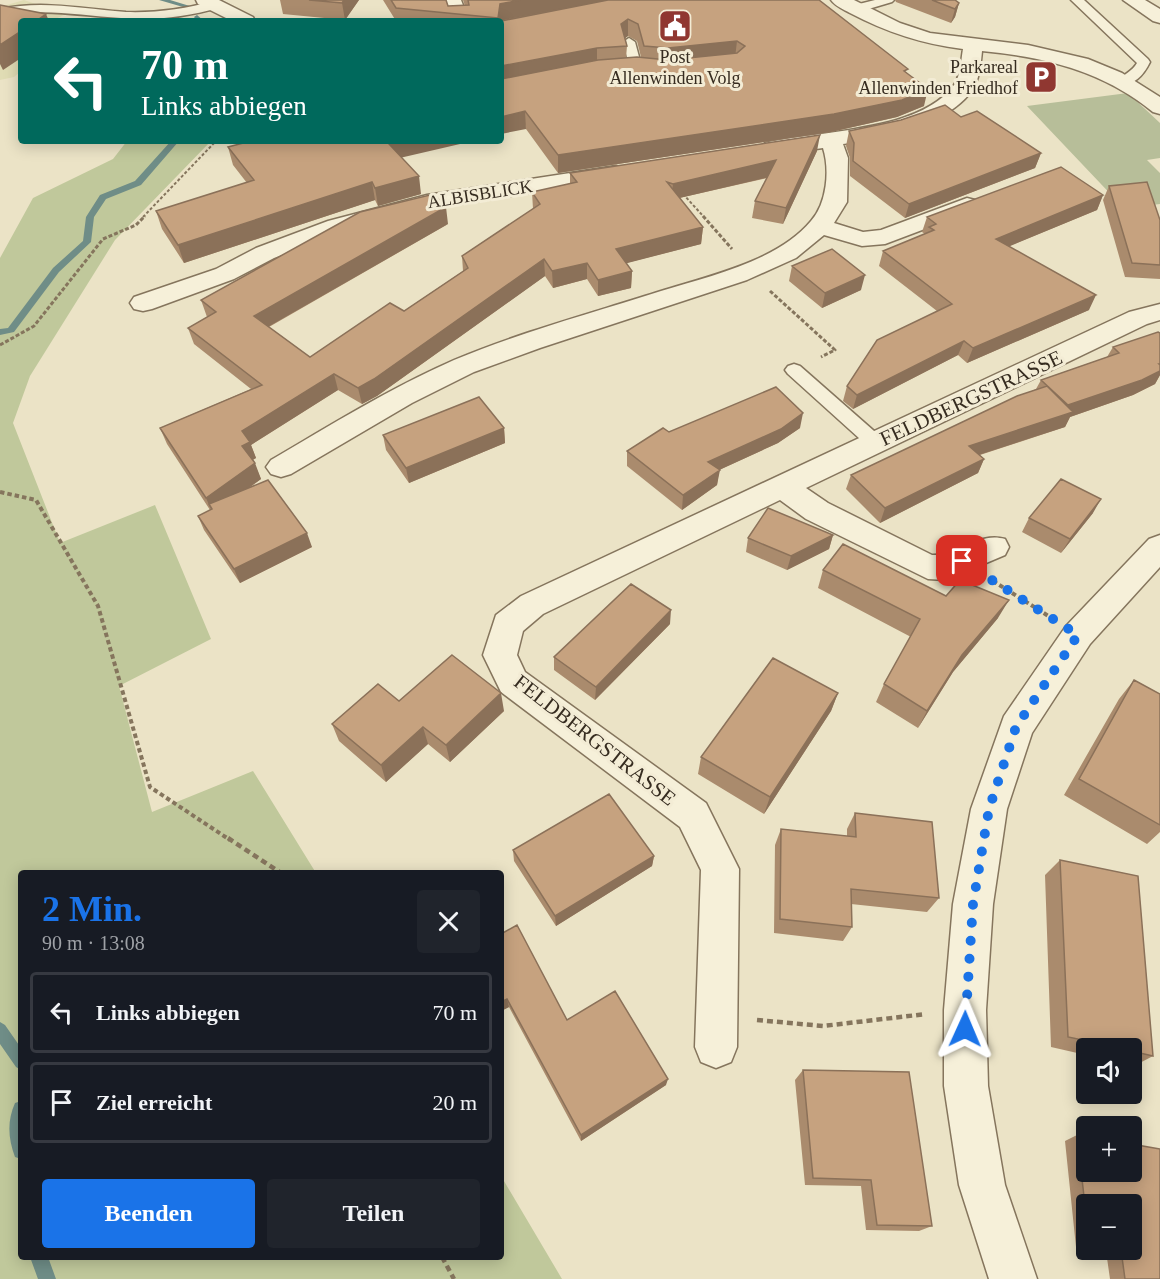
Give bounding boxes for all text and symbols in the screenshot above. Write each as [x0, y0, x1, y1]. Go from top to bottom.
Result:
public building icon: Post Allenwinden Volg [657, 8, 693, 44]
icon: left [42, 42, 120, 120]
text: 70 m [141, 42, 229, 88]
place label: Post Allenwinden Volg [610, 47, 740, 88]
place label: Parkareal Allenwinden Friedhof [859, 57, 1018, 98]
parking icon: Parkareal Allenwinden Friedhof [1023, 59, 1059, 95]
text: Links abbiegen [141, 91, 307, 121]
street label: ALBISBLICK [426, 176, 534, 212]
street label: FELDBERGSTRASSE [876, 345, 1066, 451]
pin [936, 535, 987, 586]
icon: arrive [945, 544, 978, 577]
street label: FELDBERGSTRASSE [509, 669, 681, 811]
text: 2 Min. [42, 889, 142, 929]
button: close [417, 890, 480, 953]
text: 90 m · 13:08 [42, 932, 145, 954]
icon: left [45, 996, 78, 1029]
position arrow [933, 997, 997, 1061]
text: Links abbiegen [96, 1000, 240, 1025]
text: 70 m [432, 1000, 477, 1025]
map controls [1076, 1038, 1142, 1260]
button: sound [1076, 1038, 1142, 1104]
icon: arrive [45, 1086, 78, 1119]
text: Ziel erreicht [96, 1090, 212, 1115]
text: 20 m [432, 1090, 477, 1115]
button: + [1076, 1116, 1142, 1182]
button: Beenden [42, 1179, 255, 1248]
button: Teilen [267, 1179, 480, 1248]
button: − [1076, 1194, 1142, 1260]

